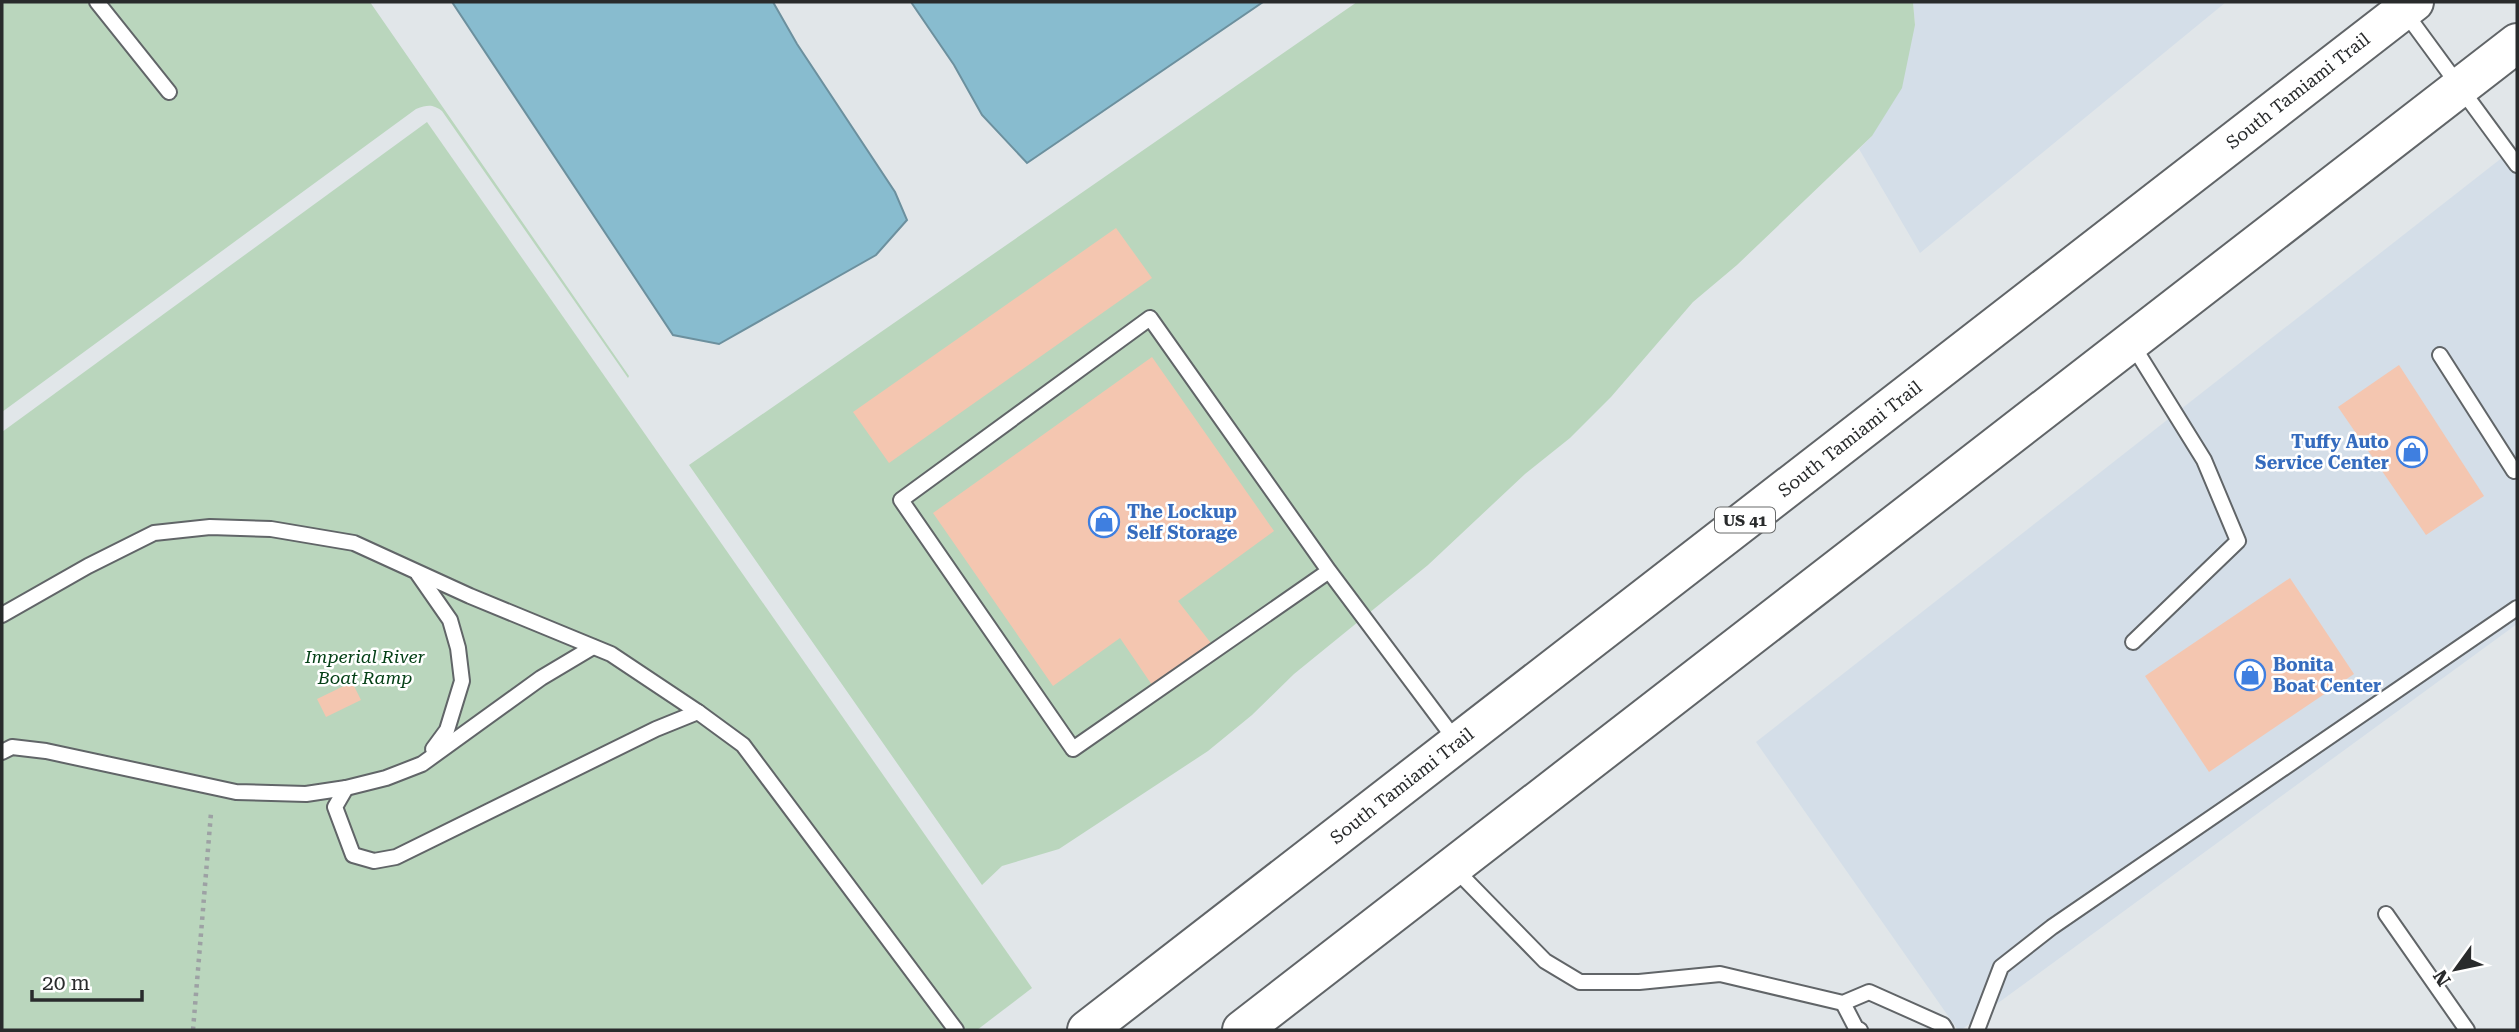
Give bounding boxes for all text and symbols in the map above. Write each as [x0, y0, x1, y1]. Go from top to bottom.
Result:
street label: South Tamiami Trail [2222, 28, 2374, 153]
street label: South Tamiami Trail [1774, 376, 1926, 501]
place label: Tuffy Auto Service Center [2255, 431, 2389, 473]
shop icon: Tuffy Auto Service Center [2395, 435, 2429, 469]
place label: The Lockup Self Storage [1127, 501, 1238, 543]
shop icon: The Lockup Self Storage [1087, 505, 1121, 539]
road number: US 41 [1715, 508, 1775, 533]
park label: Imperial River Boat Ramp [304, 646, 426, 688]
place label: Bonita Boat Center [2273, 654, 2381, 696]
shop icon: Bonita Boat Center [2233, 658, 2267, 692]
street label: South Tamiami Trail [1326, 723, 1478, 848]
north arrow [2421, 934, 2491, 1004]
scale bar [32, 958, 142, 1002]
text: N [2428, 965, 2456, 990]
text: 20 m [42, 971, 90, 995]

